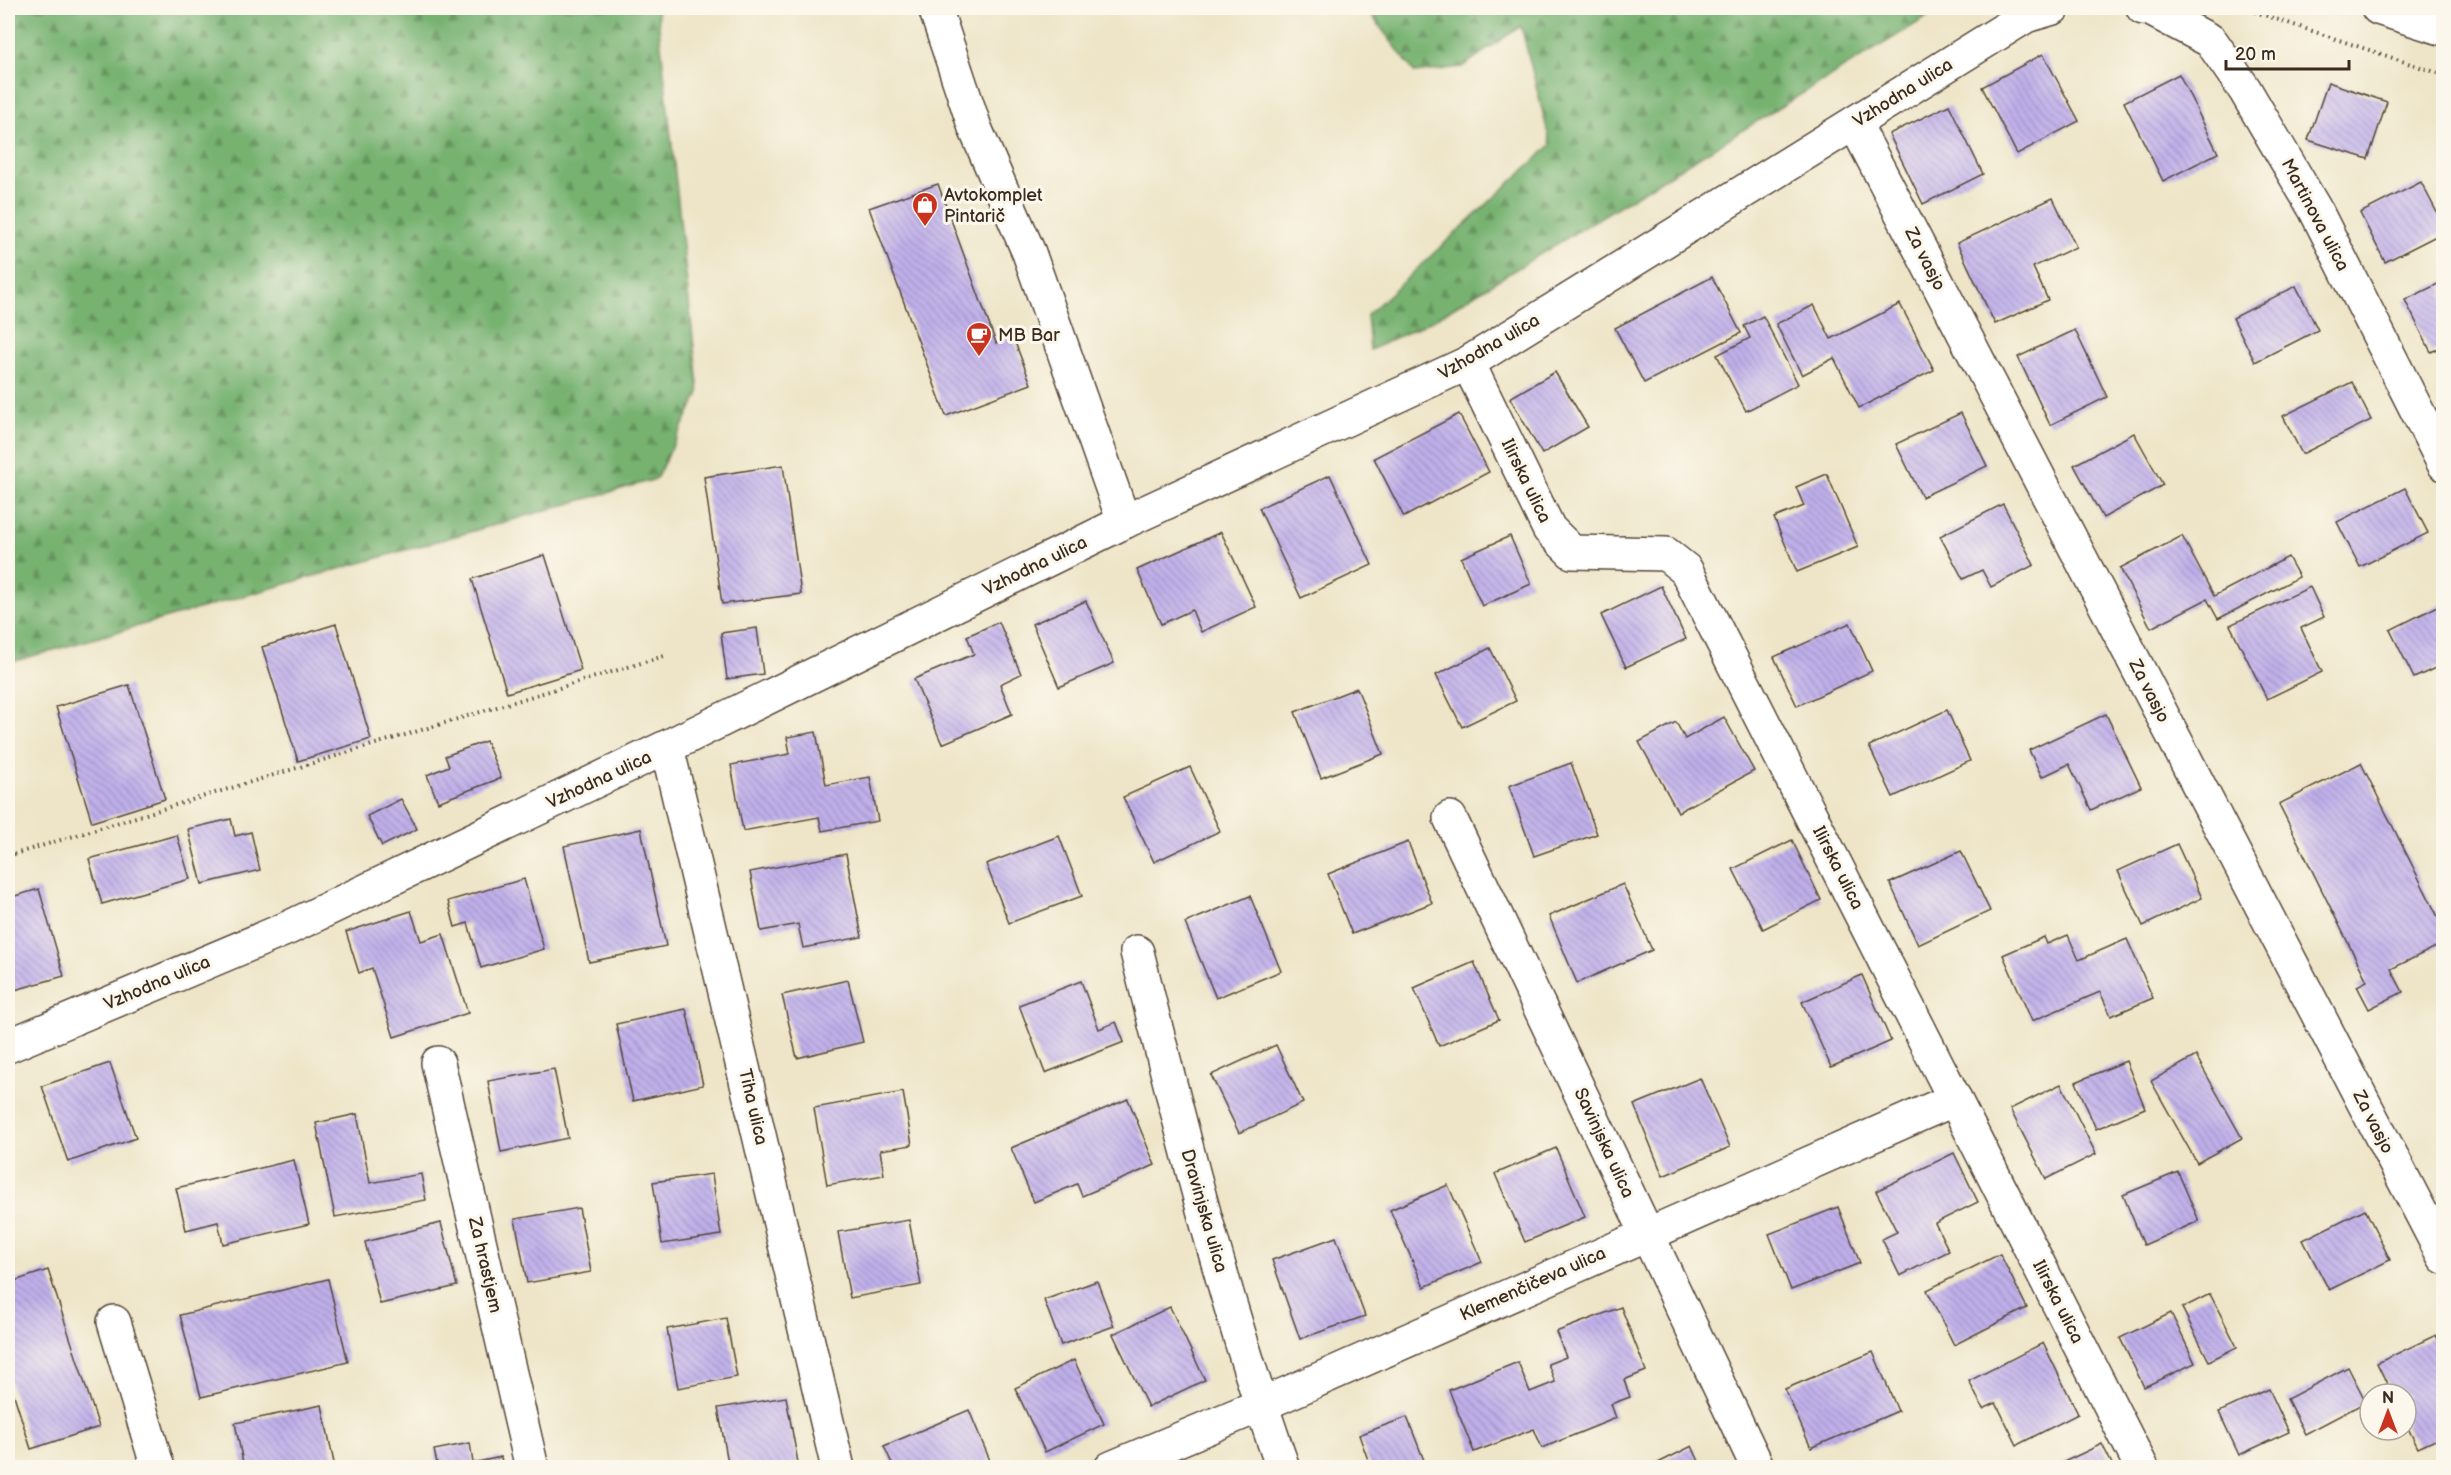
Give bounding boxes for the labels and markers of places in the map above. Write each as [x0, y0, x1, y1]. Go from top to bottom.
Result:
place label: Avtokomplet Pintarič [944, 185, 1043, 227]
shop icon: Avtokomplet Pintarič [910, 190, 940, 228]
cafe icon: MB Bar [964, 320, 994, 358]
place label: MB Bar [998, 325, 1060, 346]

